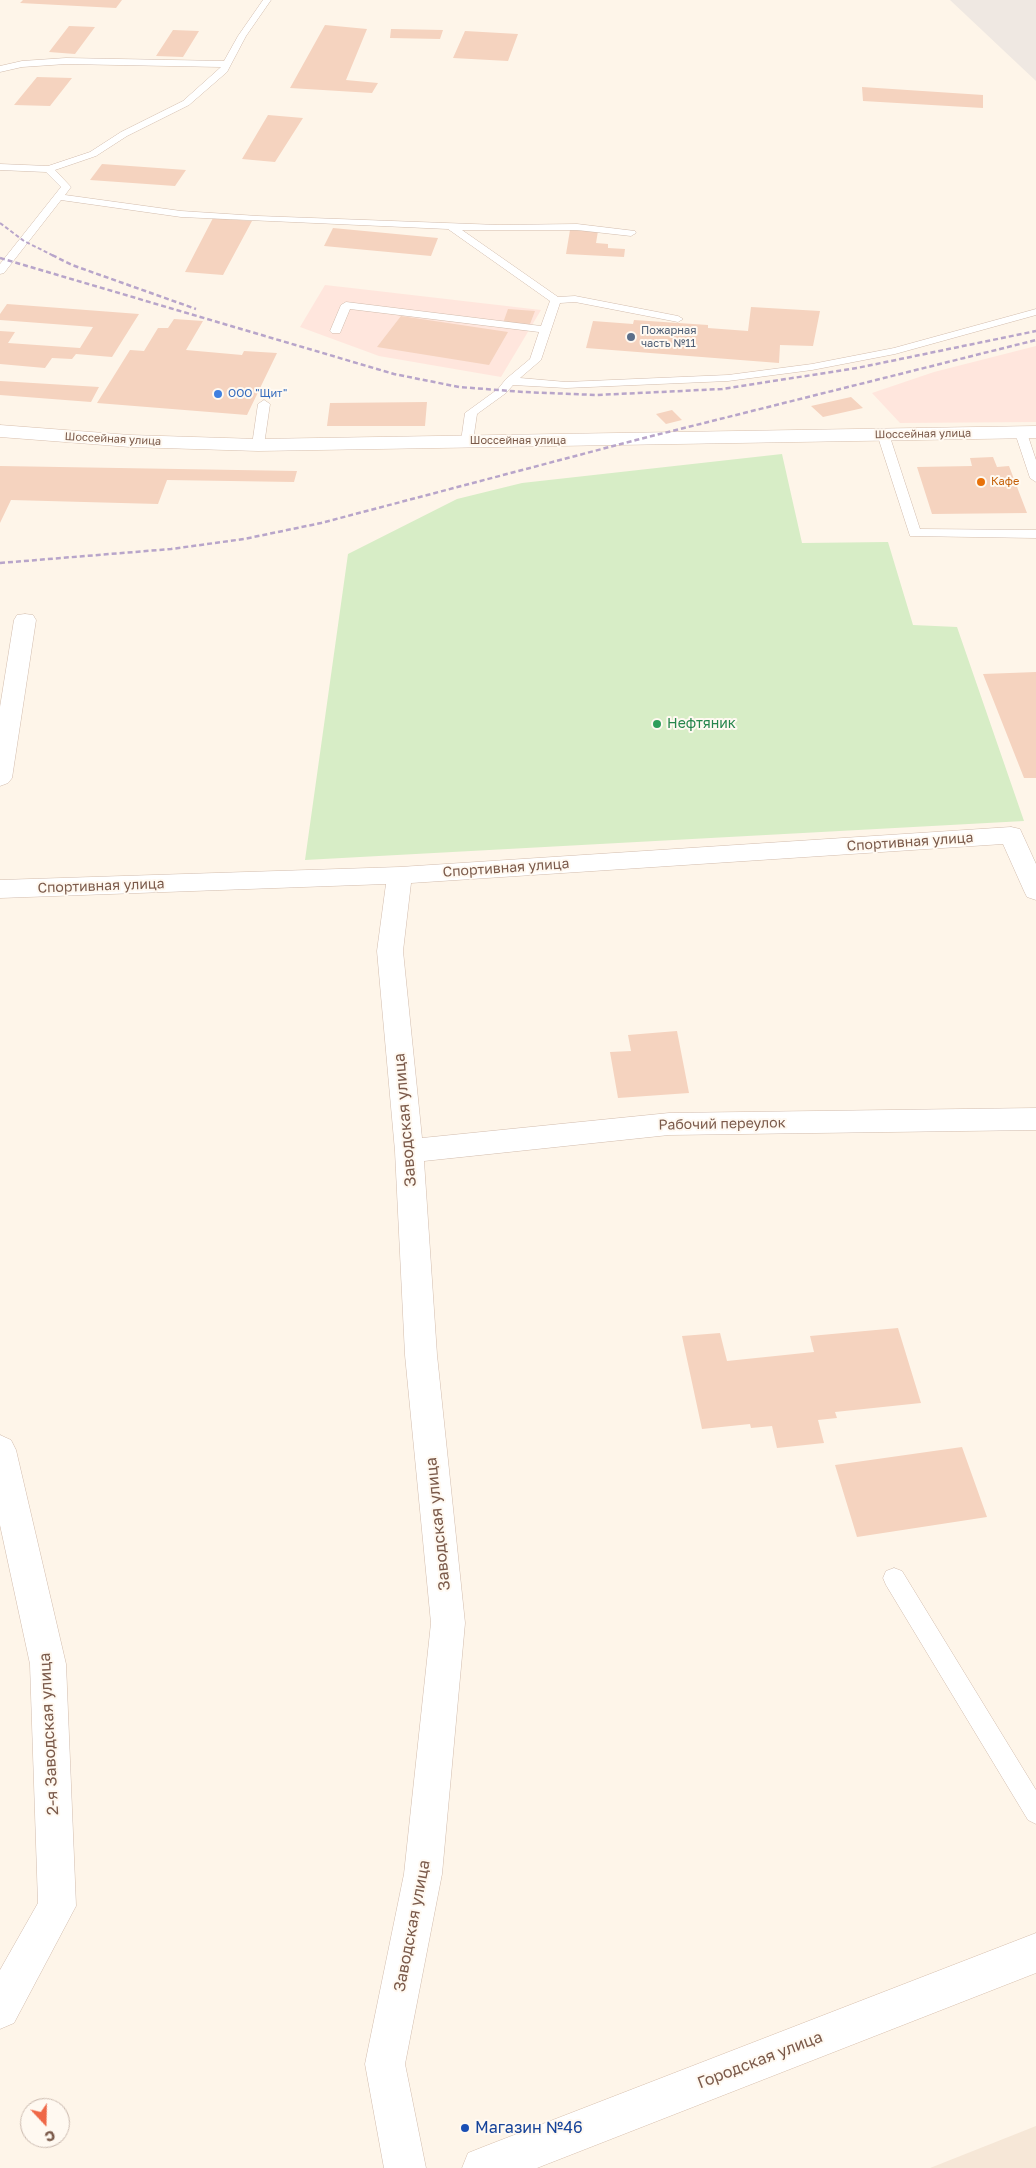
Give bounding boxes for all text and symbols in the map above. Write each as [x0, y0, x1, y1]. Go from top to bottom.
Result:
place label: Пожарная часть №11 [641, 324, 696, 350]
marker: Пожарная часть №11 [625, 331, 637, 343]
place label: ООО "Щит" [228, 387, 287, 401]
marker: ООО "Щит" [212, 388, 224, 400]
street label: Шоссейная улица [875, 427, 971, 441]
street label: Шоссейная улица [64, 430, 162, 448]
street label: Шоссейная улица [470, 434, 566, 448]
place label: Кафе [991, 475, 1019, 489]
marker: Кафе [975, 476, 987, 488]
place label: Нефтяник [667, 716, 736, 732]
marker: Нефтяник [651, 718, 663, 730]
street label: Спортивная улица [846, 829, 974, 855]
street label: Спортивная улица [442, 855, 570, 881]
street label: Спортивная улица [37, 875, 165, 897]
street label: Заводская улица [390, 1052, 420, 1188]
street label: Рабочий переулок [658, 1114, 786, 1134]
street label: Заводская улица [421, 1456, 455, 1592]
street label: 2-я Заводская улица [35, 1652, 63, 1816]
street label: Заводская улица [390, 1858, 434, 1994]
street label: Городская улица [695, 2027, 825, 2093]
north arrow [20, 2098, 70, 2148]
place label: Магазин №46 [475, 2118, 583, 2138]
marker: Магазин №46 [459, 2122, 471, 2134]
text: С [43, 2127, 58, 2146]

